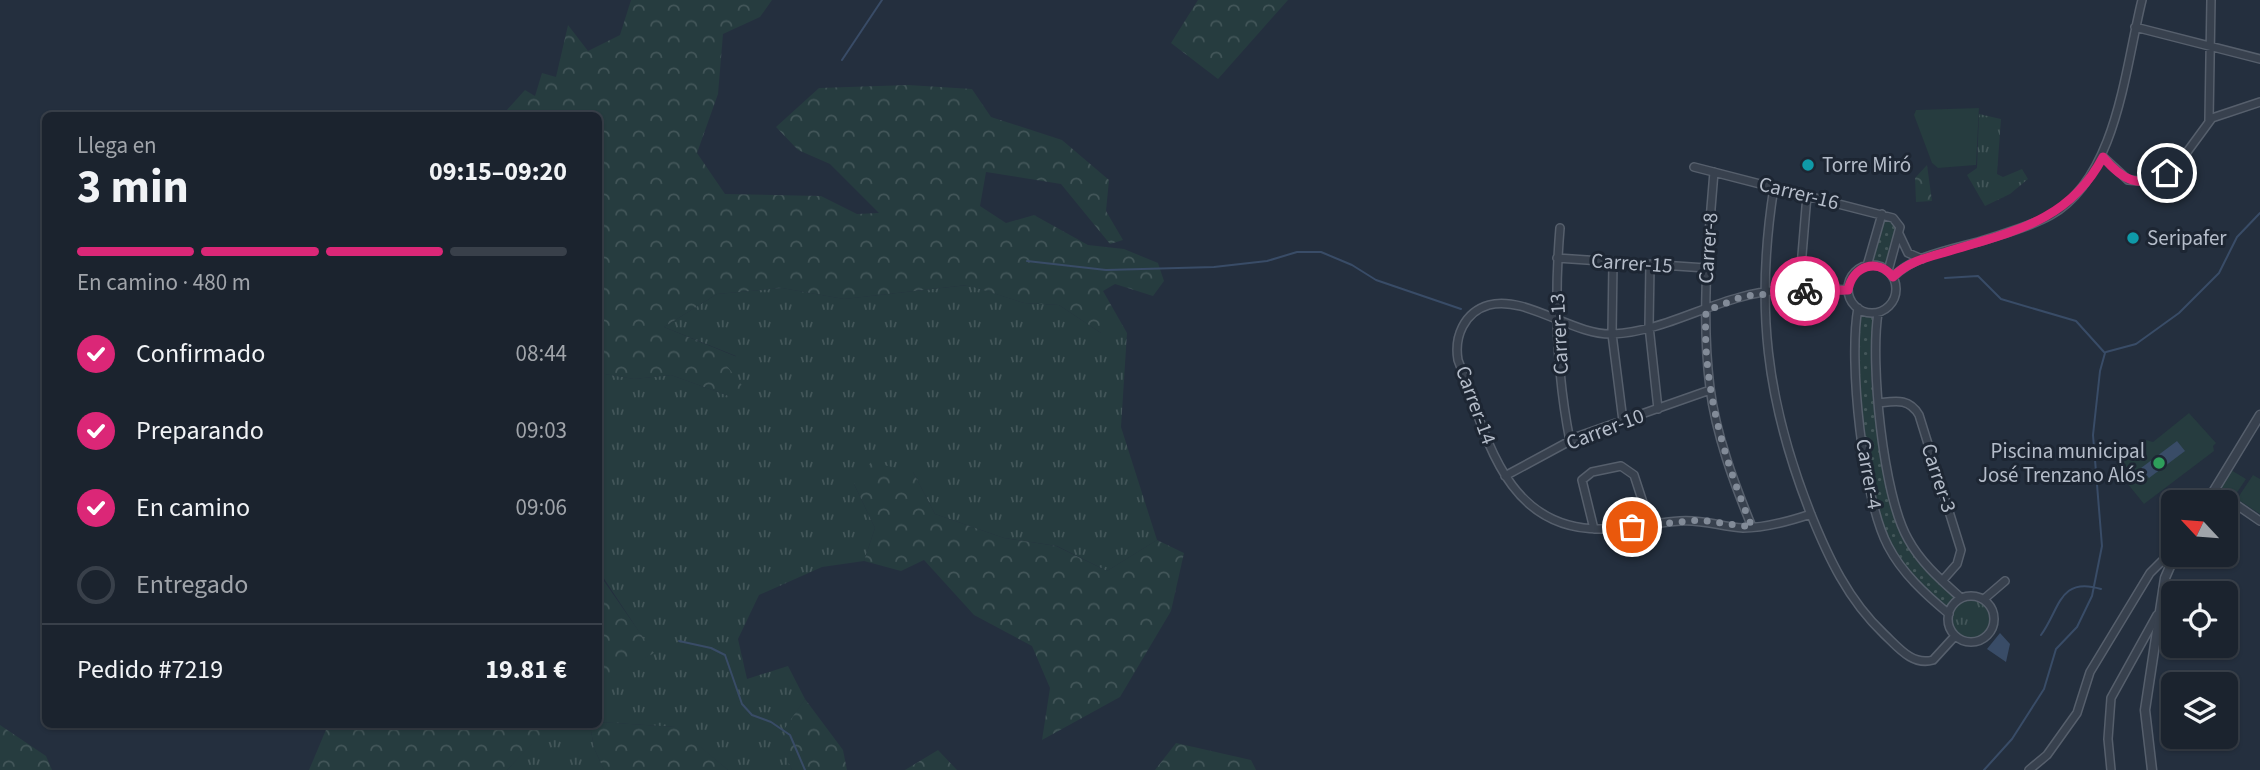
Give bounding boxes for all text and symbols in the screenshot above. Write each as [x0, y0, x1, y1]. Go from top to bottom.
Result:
text: Llega en [77, 129, 157, 162]
pin [2137, 143, 2197, 203]
place label: Torre Miró [1822, 150, 1911, 180]
text: 09:15–09:20 [429, 153, 567, 190]
icon: home [2148, 154, 2186, 192]
text: 3 min [77, 155, 189, 220]
marker: Torre Miró [1800, 157, 1816, 173]
street label: Carrer-16 [1756, 169, 1842, 217]
street label: Carrer-8 [1691, 211, 1725, 285]
place label: Seripafer [2147, 223, 2227, 253]
marker: Seripafer [2125, 230, 2141, 246]
street label: Carrer-15 [1590, 245, 1674, 281]
courier [1770, 256, 1840, 326]
text: En camino · 480 m [77, 266, 251, 299]
icon: bike [1786, 272, 1824, 310]
street label: Carrer-13 [1542, 292, 1576, 376]
icon: check [77, 335, 115, 373]
text: Confirmado [136, 335, 265, 372]
text: 08:44 [516, 337, 567, 370]
street label: Carrer-14 [1448, 362, 1504, 448]
street label: Carrer-10 [1562, 400, 1648, 458]
icon: check [77, 412, 115, 450]
text: Preparando [136, 412, 264, 449]
text: 09:03 [516, 414, 567, 447]
street label: Carrer-4 [1848, 436, 1890, 512]
place label: Piscina municipal José Trenzano Alós [1978, 436, 2145, 490]
street label: Carrer-3 [1914, 440, 1964, 516]
marker: Piscina municipal José Trenzano Alós [2151, 455, 2167, 471]
icon: check [77, 489, 115, 527]
text: En camino [136, 489, 250, 526]
north arrow [2161, 490, 2238, 567]
map controls [2161, 490, 2238, 749]
text: 09:06 [516, 491, 567, 524]
pin [1602, 497, 1662, 557]
icon: bag [1613, 508, 1651, 546]
text: Entregado [136, 566, 248, 603]
button: locate [2161, 581, 2238, 658]
text: Pedido #7219 [77, 651, 223, 688]
text: 19.81 € [485, 651, 567, 688]
button: layers [2161, 672, 2238, 749]

